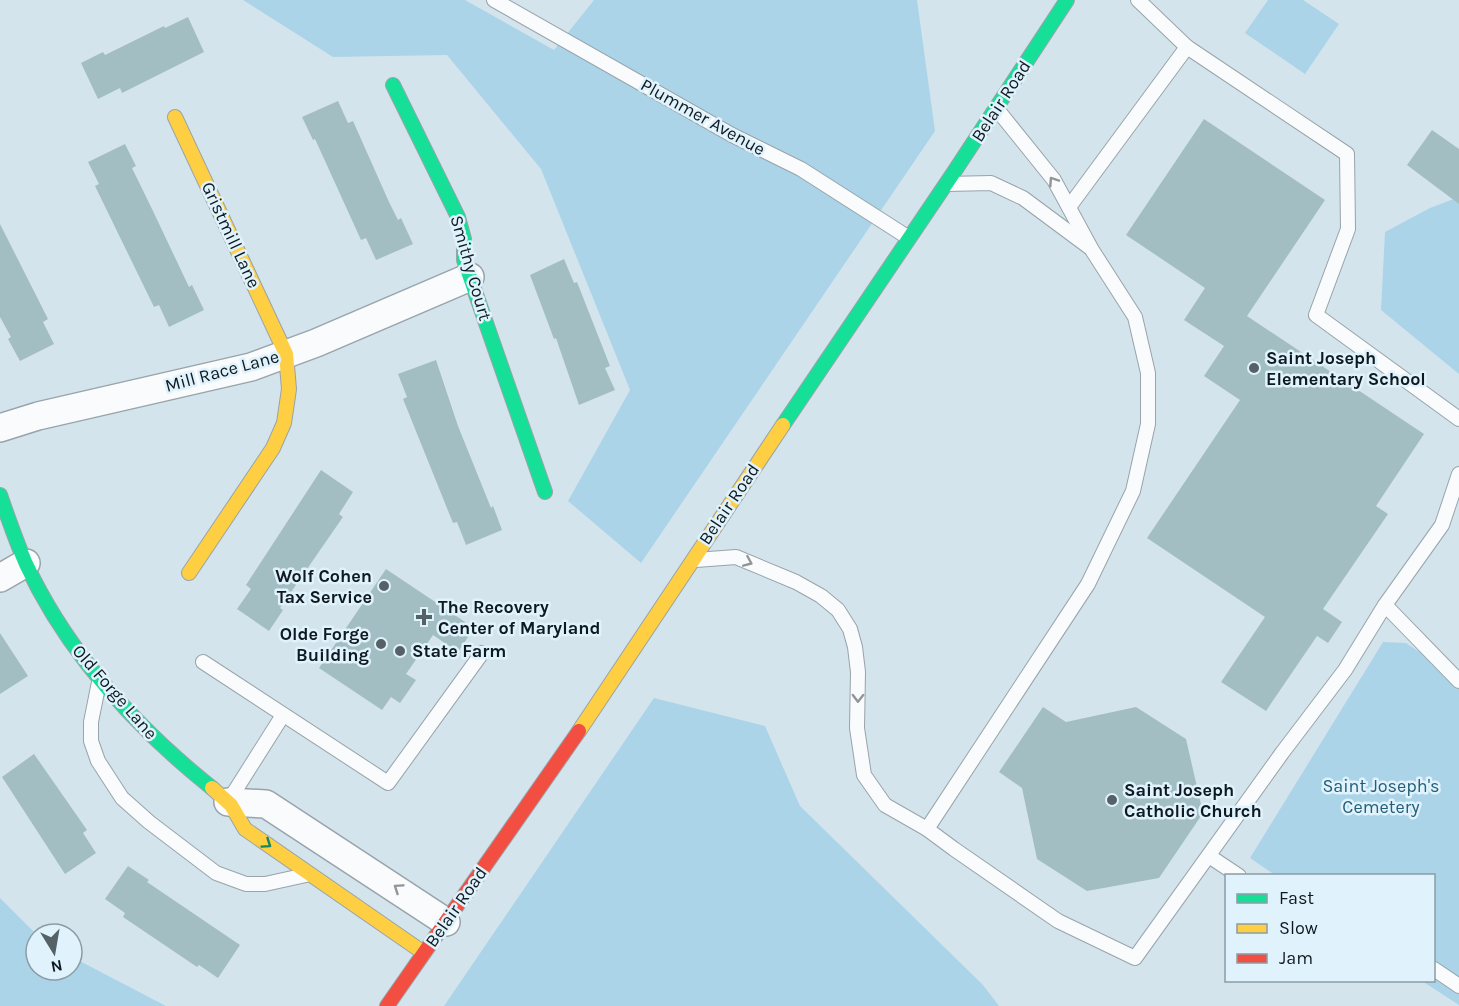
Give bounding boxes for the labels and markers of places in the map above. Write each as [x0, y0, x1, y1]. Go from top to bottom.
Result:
place label: Saint Joseph Elementary School [1266, 347, 1426, 390]
marker: Saint Joseph Elementary School [1247, 361, 1261, 375]
place label: Wolf Cohen Tax Service [275, 565, 372, 608]
marker: Wolf Cohen Tax Service [377, 579, 391, 593]
place label: The Recovery Center of Maryland [438, 596, 600, 639]
marker: The Recovery Center of Maryland [415, 608, 433, 626]
place label: Olde Forge Building [280, 623, 370, 666]
marker: Olde Forge Building [374, 637, 388, 651]
place label: State Farm [412, 640, 506, 662]
marker: State Farm [393, 644, 407, 658]
place label: Saint Joseph Catholic Church [1124, 779, 1262, 822]
marker: Saint Joseph Catholic Church [1105, 793, 1119, 807]

